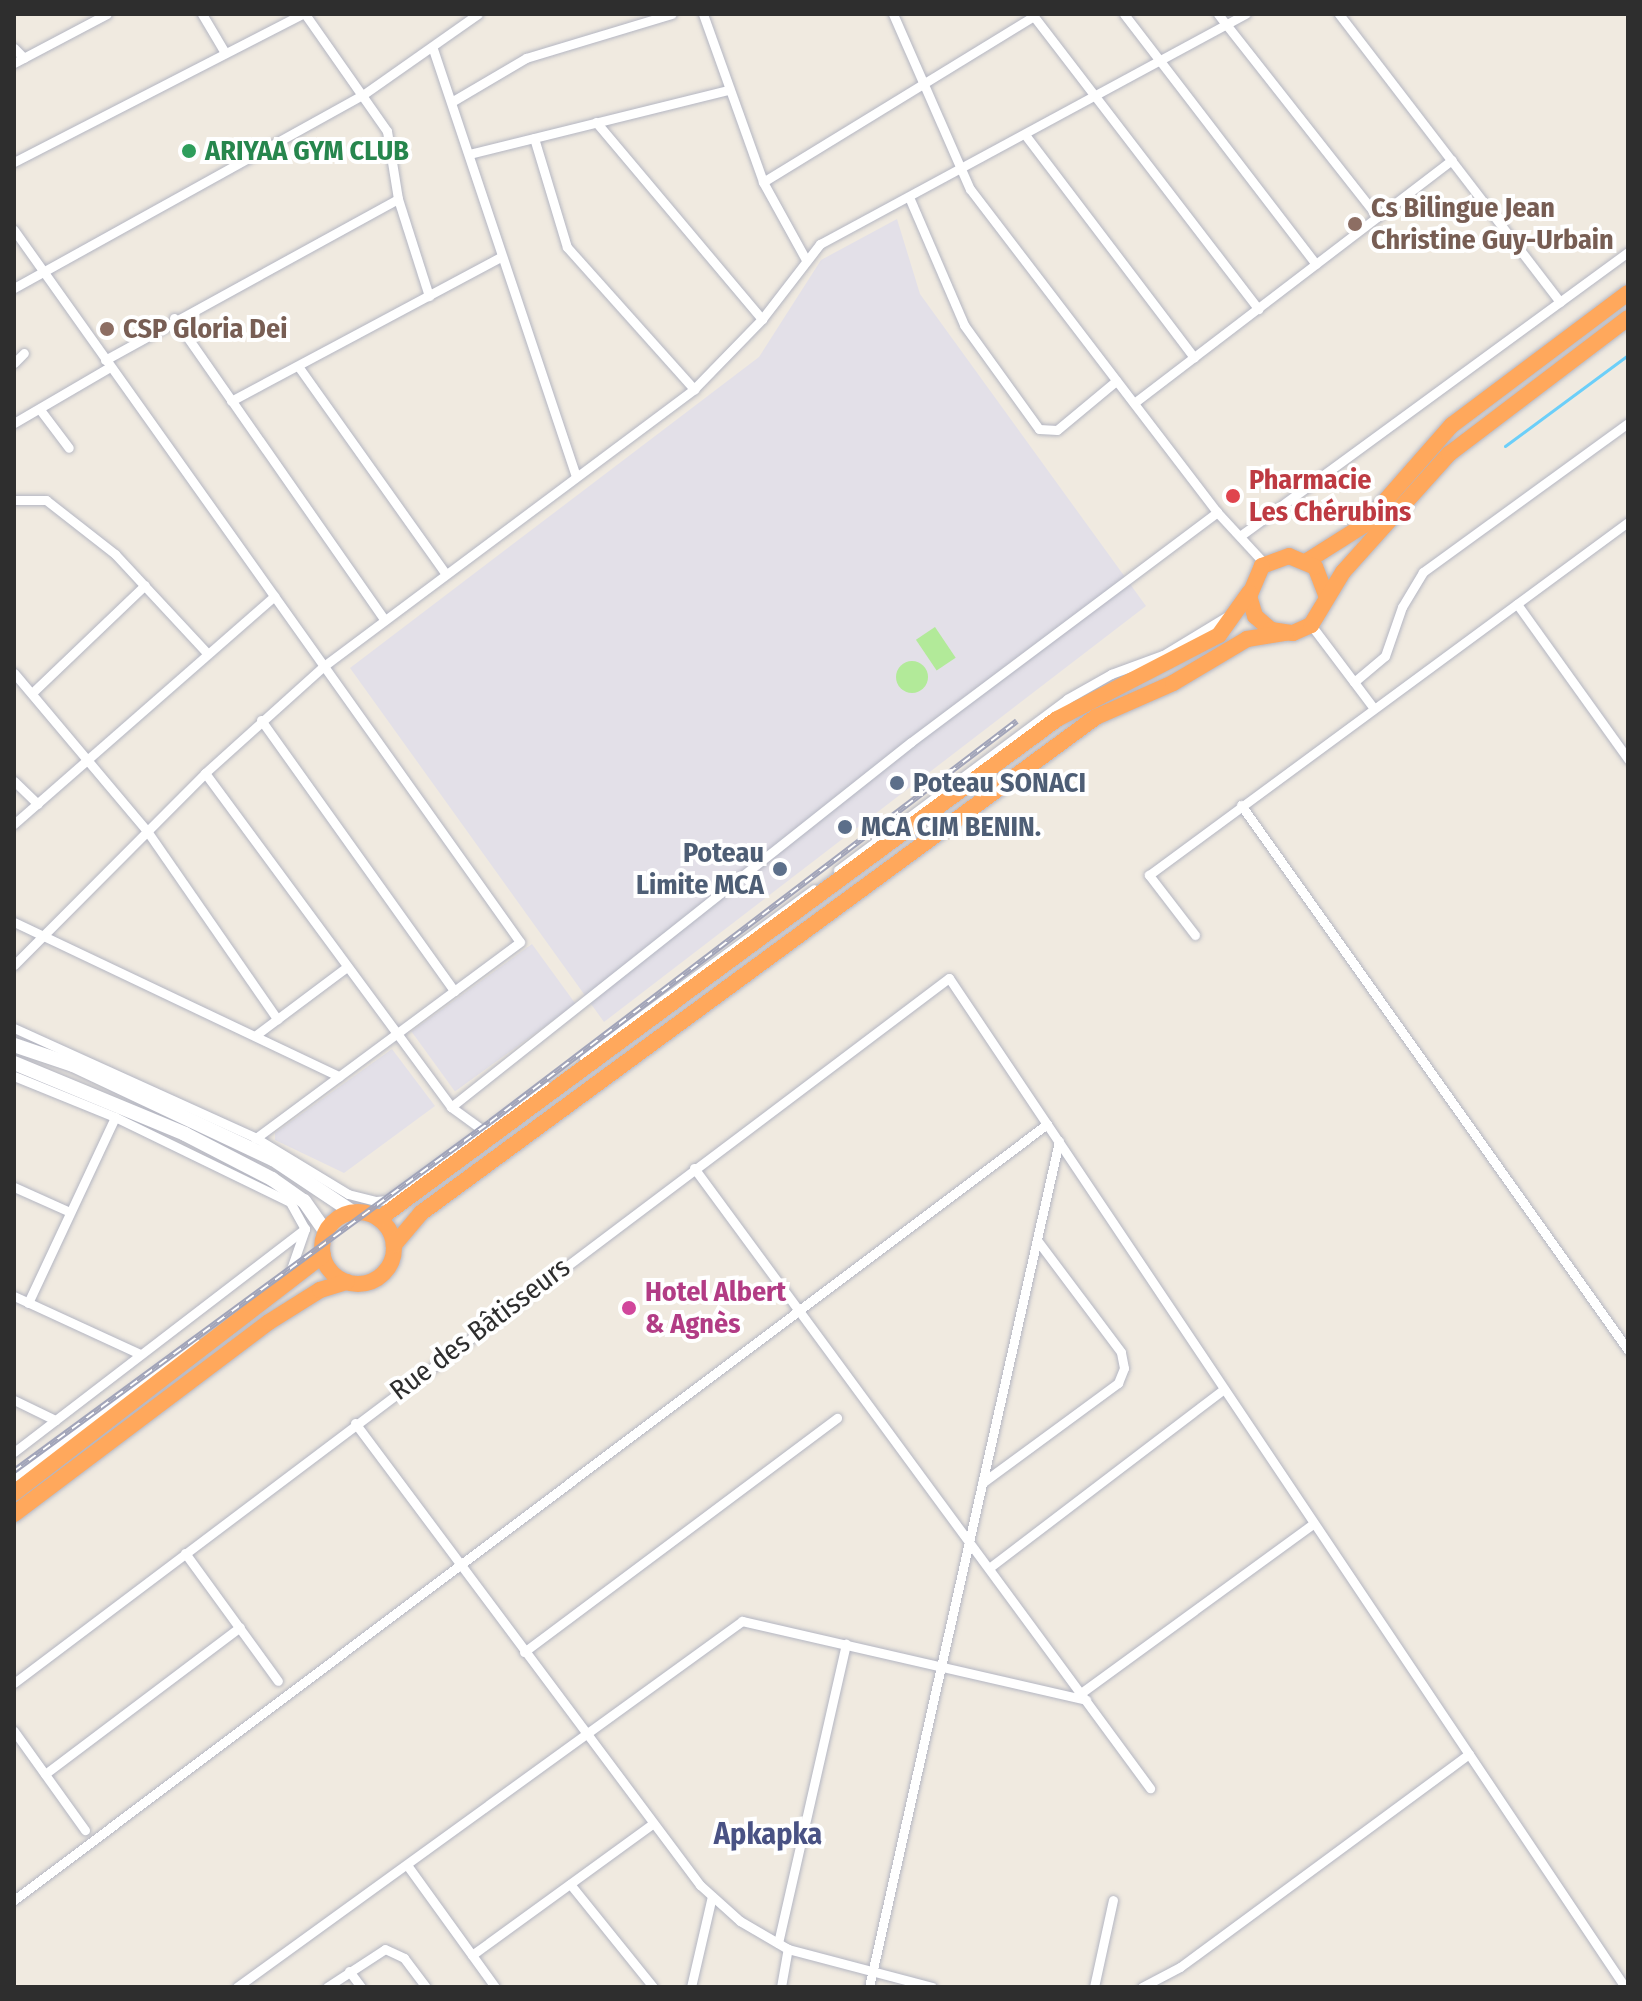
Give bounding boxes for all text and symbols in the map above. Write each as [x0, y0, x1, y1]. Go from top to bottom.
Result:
place label: ARIYAA GYM CLUB [205, 134, 409, 168]
marker: ARIYAA GYM CLUB [180, 142, 198, 160]
place label: Cs Bilingue Jean Christine Guy-Urbain [1371, 191, 1614, 257]
marker: Cs Bilingue Jean Christine Guy-Urbain [1346, 215, 1364, 233]
place label: CSP Gloria Dei [123, 312, 287, 346]
marker: CSP Gloria Dei [98, 320, 116, 338]
place label: Pharmacie Les Chérubins [1249, 463, 1411, 529]
marker: Pharmacie Les Chérubins [1224, 487, 1242, 505]
place label: Poteau SONACI [913, 766, 1086, 800]
marker: Poteau SONACI [888, 774, 906, 792]
place label: MCA CIM BENIN. [861, 810, 1041, 844]
marker: MCA CIM BENIN. [836, 818, 854, 836]
place label: Poteau Limite MCA [636, 836, 764, 902]
marker: Poteau Limite MCA [771, 860, 789, 878]
street label: Rue des Bâtisseurs [383, 1250, 577, 1408]
place label: Hotel Albert & Agnès [645, 1275, 786, 1341]
marker: Hotel Albert & Agnès [620, 1299, 638, 1317]
district label: Apkapka [714, 1816, 822, 1852]

